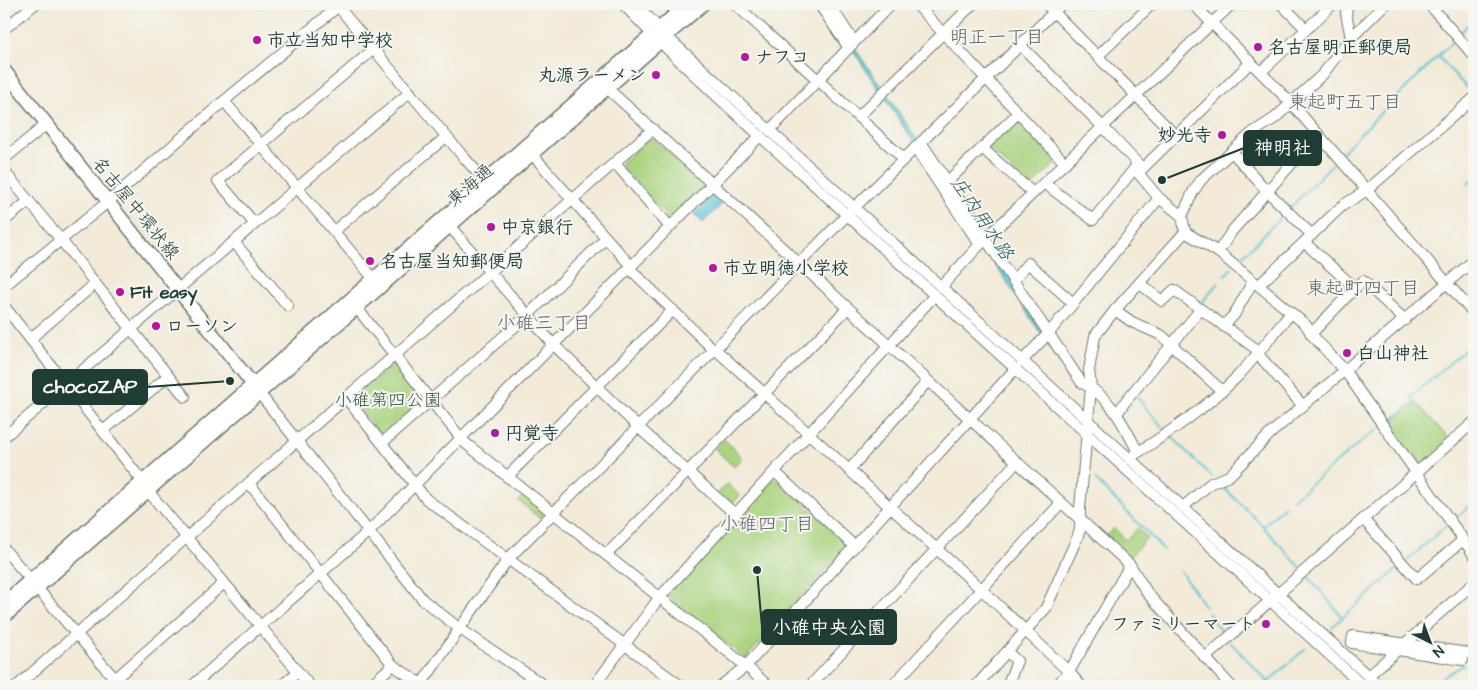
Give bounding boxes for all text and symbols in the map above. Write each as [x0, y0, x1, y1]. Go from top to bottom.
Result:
district label: 明正一丁目 [949, 24, 1045, 51]
place label: 市立当知中学校 [267, 28, 393, 53]
marker: 市立当知中学校 [251, 34, 263, 46]
place label: 名古屋明正郵便局 [1268, 35, 1412, 60]
marker: 名古屋明正郵便局 [1252, 41, 1264, 53]
place label: ナフコ [755, 45, 809, 70]
marker: ナフコ [739, 51, 751, 63]
place label: 丸源ラーメン [538, 63, 646, 88]
marker: 丸源ラーメン [650, 69, 662, 81]
district label: 東起町五丁目 [1288, 89, 1402, 116]
place label: 妙光寺 [1158, 123, 1212, 148]
marker: 妙光寺 [1216, 129, 1228, 141]
callout: 神明社 [1244, 131, 1321, 165]
text: 神明社 [1254, 135, 1312, 162]
street label: 名古屋中環状線 [86, 151, 185, 265]
street label: 東海通 [442, 158, 499, 213]
water label: 庄内用水路 [944, 172, 1020, 267]
place label: 中京銀行 [501, 215, 573, 240]
marker: 中京銀行 [485, 221, 497, 233]
place label: 名古屋当知郵便局 [380, 249, 524, 274]
marker: 名古屋当知郵便局 [364, 255, 376, 267]
place label: 市立明徳小学校 [723, 256, 849, 281]
marker: 市立明徳小学校 [707, 262, 719, 274]
district label: 東起町四丁目 [1306, 275, 1420, 302]
place label: Fit easy [130, 280, 198, 306]
marker: Fit easy [114, 286, 126, 298]
district label: 小碓三丁目 [496, 310, 592, 337]
place label: ローソン [166, 314, 238, 339]
marker: ローソン [150, 320, 162, 332]
place label: 白山神社 [1357, 341, 1429, 366]
marker: 白山神社 [1341, 347, 1353, 359]
callout: chocoZAP [33, 370, 147, 404]
text: chocoZAP [43, 374, 138, 401]
park label: 小碓第四公園 [334, 388, 442, 413]
place label: 円覚寺 [505, 421, 559, 446]
marker: 円覚寺 [489, 427, 501, 439]
district label: 小碓四丁目 [719, 511, 815, 538]
callout: 小碓中央公園 [762, 610, 896, 644]
place label: ファミリーマート [1111, 612, 1256, 637]
text: 小碓中央公園 [772, 615, 886, 642]
marker: ファミリーマート [1260, 618, 1272, 630]
north arrow [1406, 618, 1456, 668]
text: N [1428, 641, 1448, 661]

